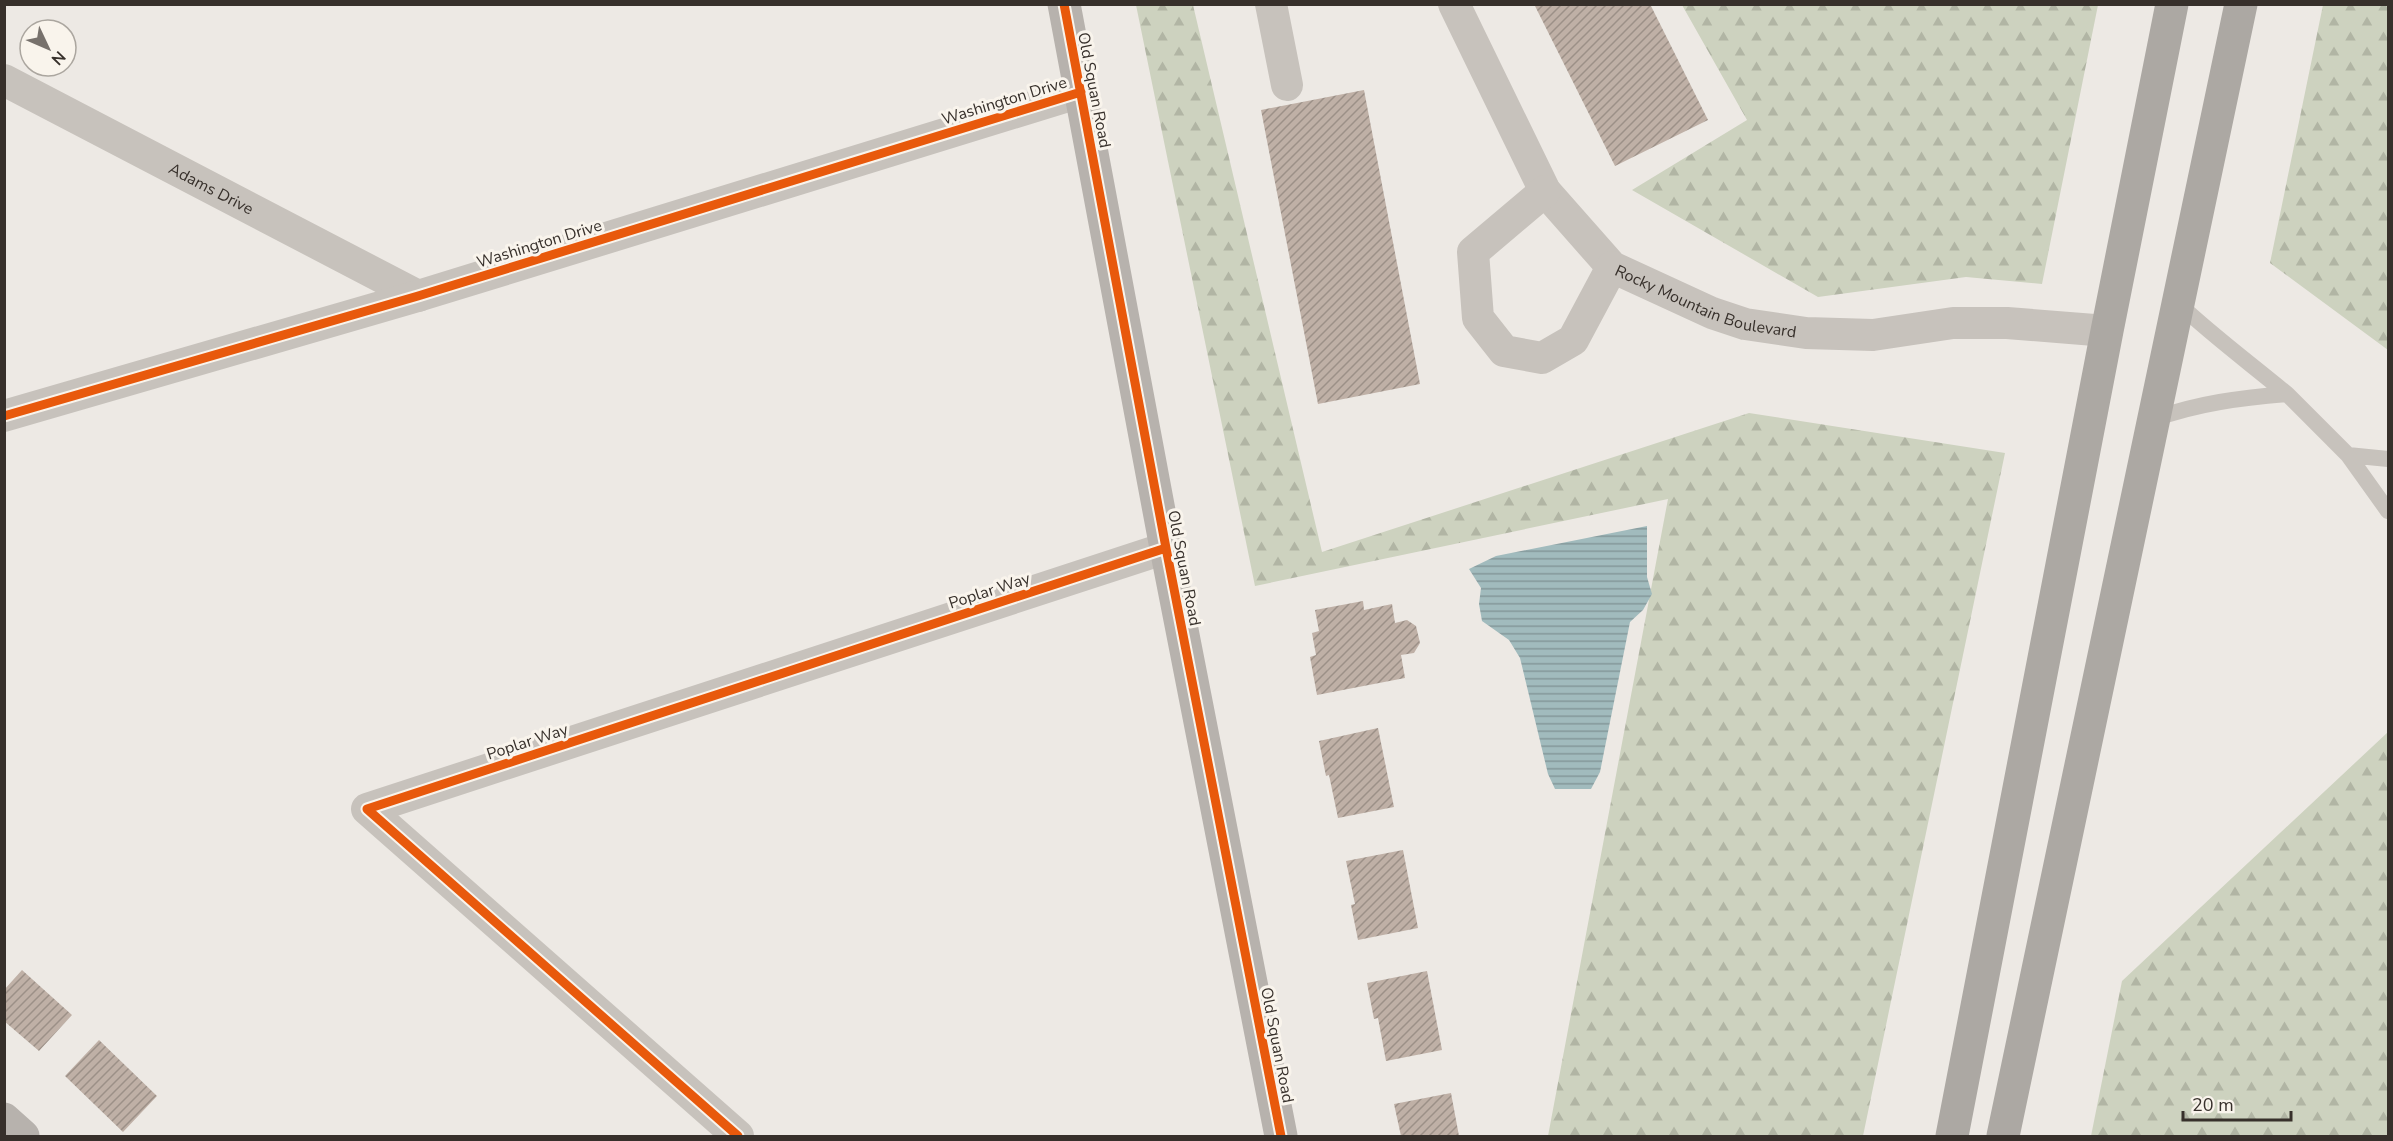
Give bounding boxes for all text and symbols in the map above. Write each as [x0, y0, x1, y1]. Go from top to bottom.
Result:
north arrow [18, 18, 78, 78]
street label: Old Squan Road [1072, 30, 1116, 150]
text: N [46, 46, 70, 70]
street label: Washington Drive [939, 71, 1070, 130]
street label: Adams Drive [165, 158, 257, 220]
street label: Washington Drive [474, 214, 605, 273]
street label: Rocky Mountain Boulevard [1611, 260, 1798, 343]
street label: Old Squan Road [1162, 508, 1206, 628]
street label: Poplar Way [946, 567, 1034, 614]
street label: Poplar Way [484, 718, 572, 765]
street label: Old Squan Road [1255, 985, 1299, 1105]
scale bar [2183, 1084, 2291, 1122]
text: 20 m [2192, 1093, 2234, 1117]

